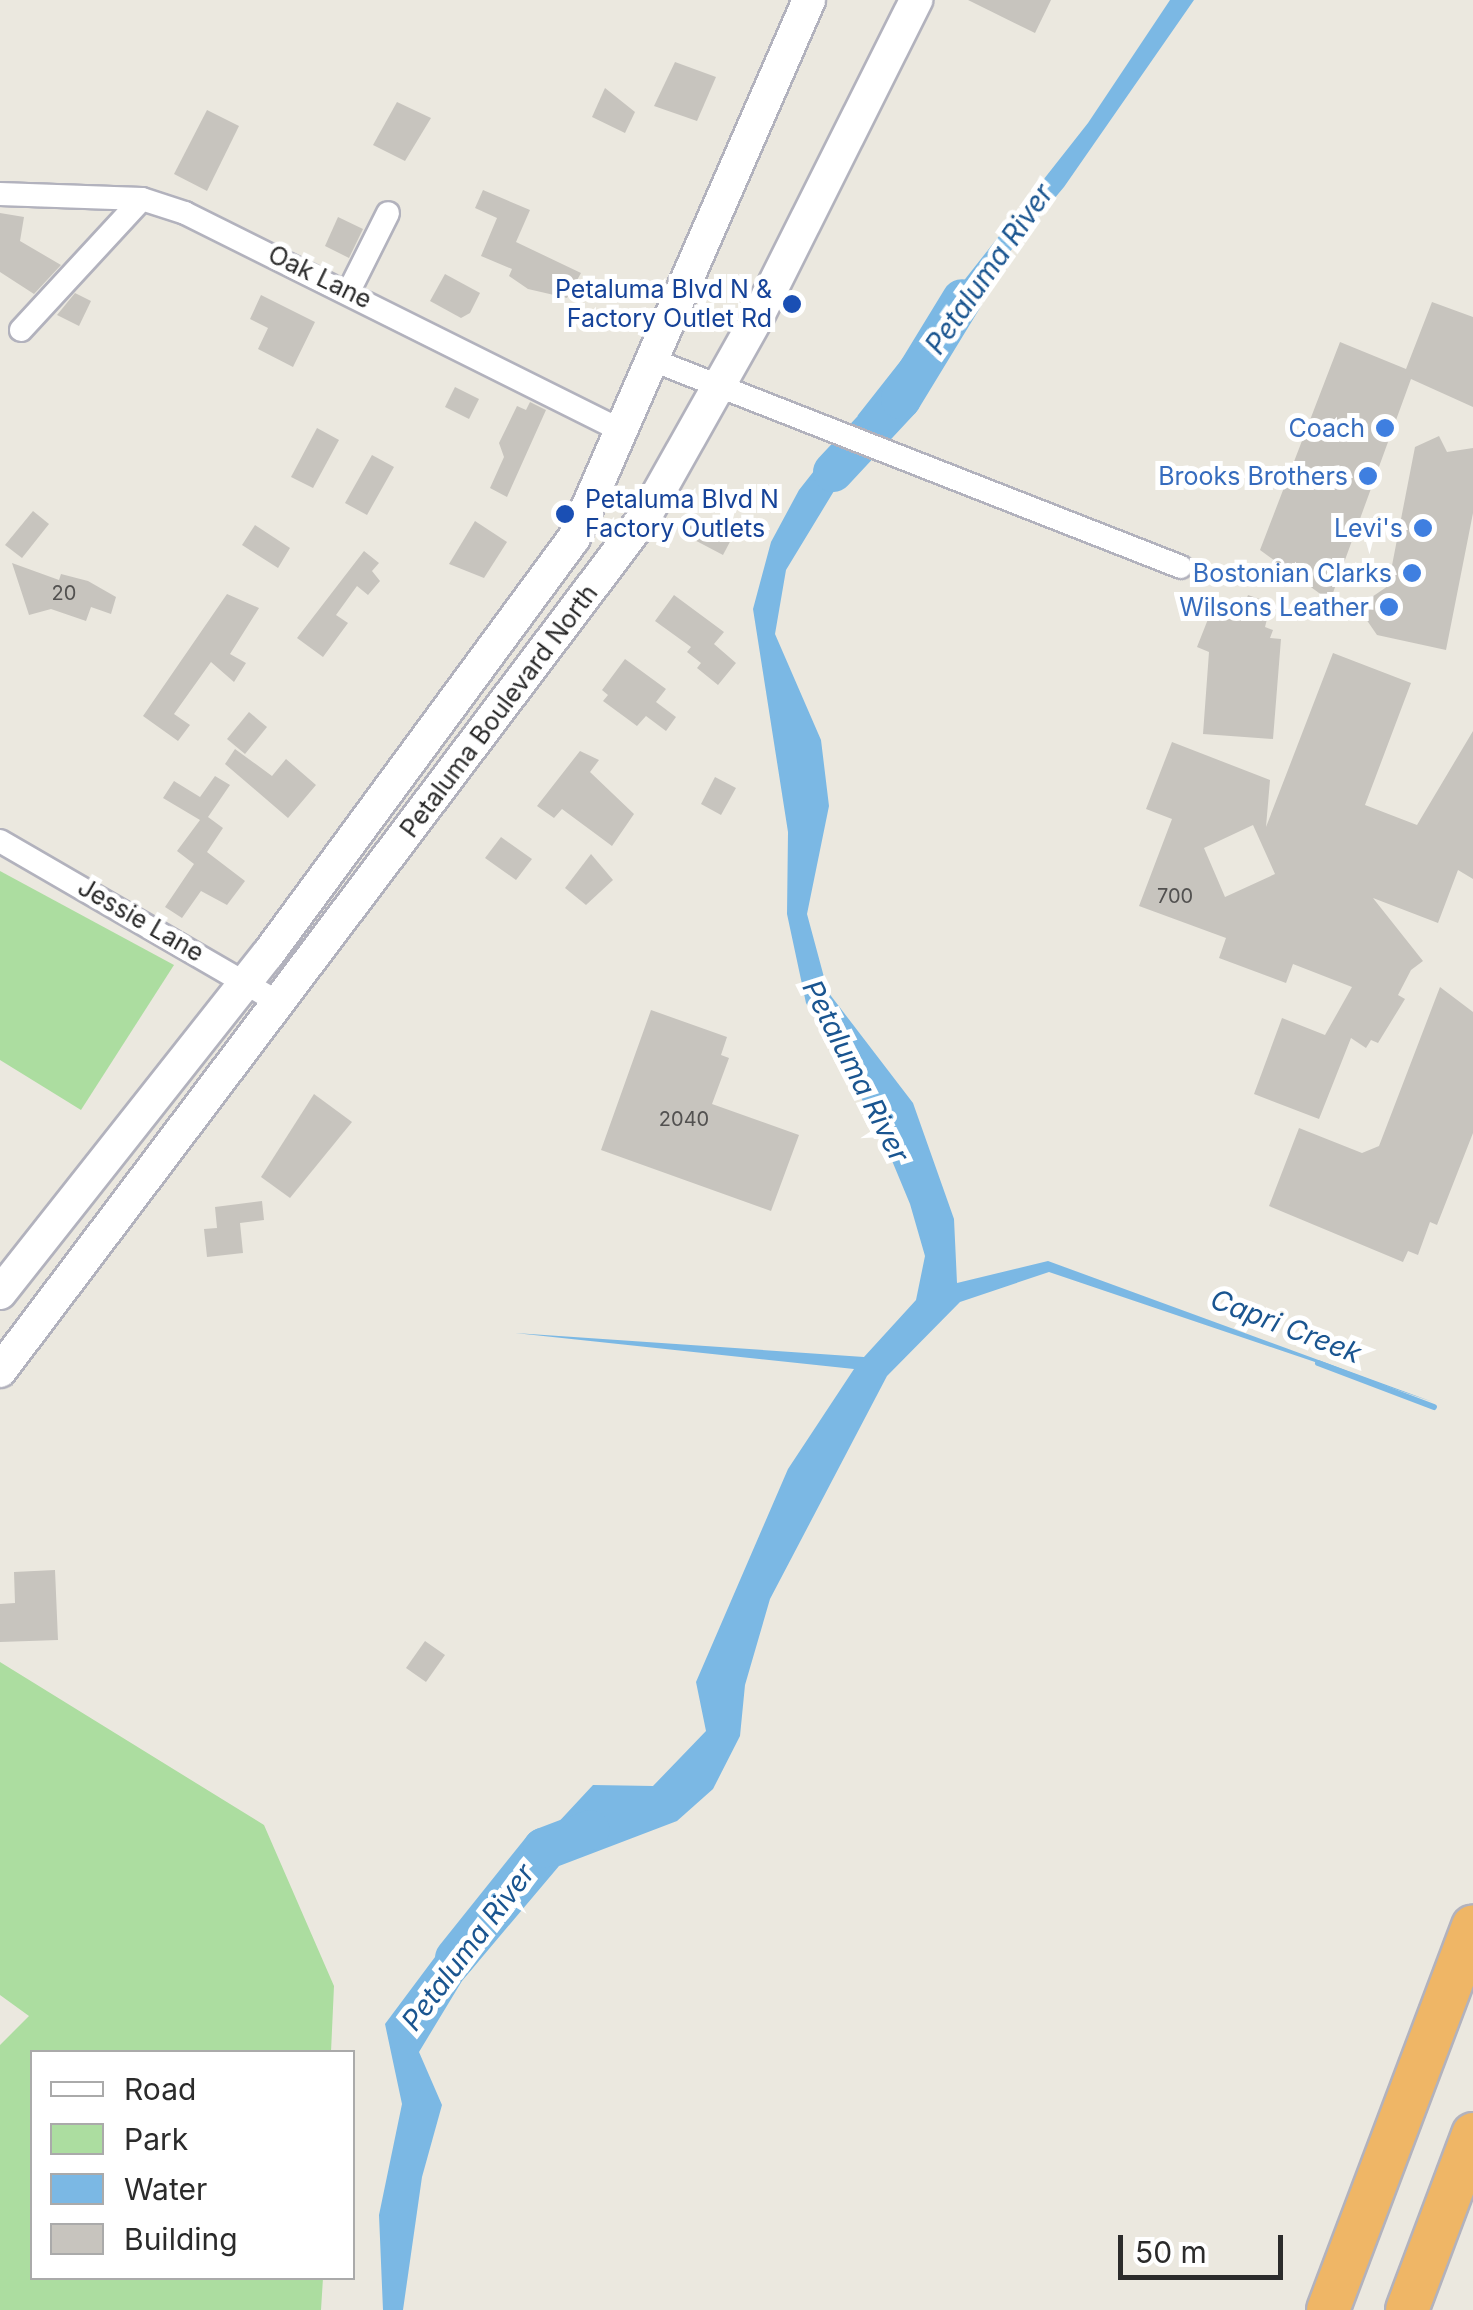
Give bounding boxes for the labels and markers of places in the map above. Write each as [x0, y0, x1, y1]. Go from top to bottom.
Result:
place label: Petaluma Blvd N & Factory Outlet Rd [555, 275, 772, 334]
marker: Petaluma Blvd N & Factory Outlet Rd [781, 293, 803, 315]
place label: Coach [1288, 413, 1365, 443]
marker: Coach [1374, 417, 1396, 439]
place label: Brooks Brothers [1158, 461, 1348, 491]
marker: Brooks Brothers [1357, 465, 1379, 487]
place label: Petaluma Blvd N Factory Outlets [585, 485, 779, 544]
marker: Petaluma Blvd N Factory Outlets [554, 503, 576, 525]
place label: Levi's [1334, 513, 1403, 543]
marker: Levi's [1412, 517, 1434, 539]
place label: Bostonian Clarks [1193, 558, 1392, 588]
marker: Bostonian Clarks [1401, 562, 1423, 584]
place label: Wilsons Leather [1179, 592, 1369, 622]
marker: Wilsons Leather [1378, 596, 1400, 618]

